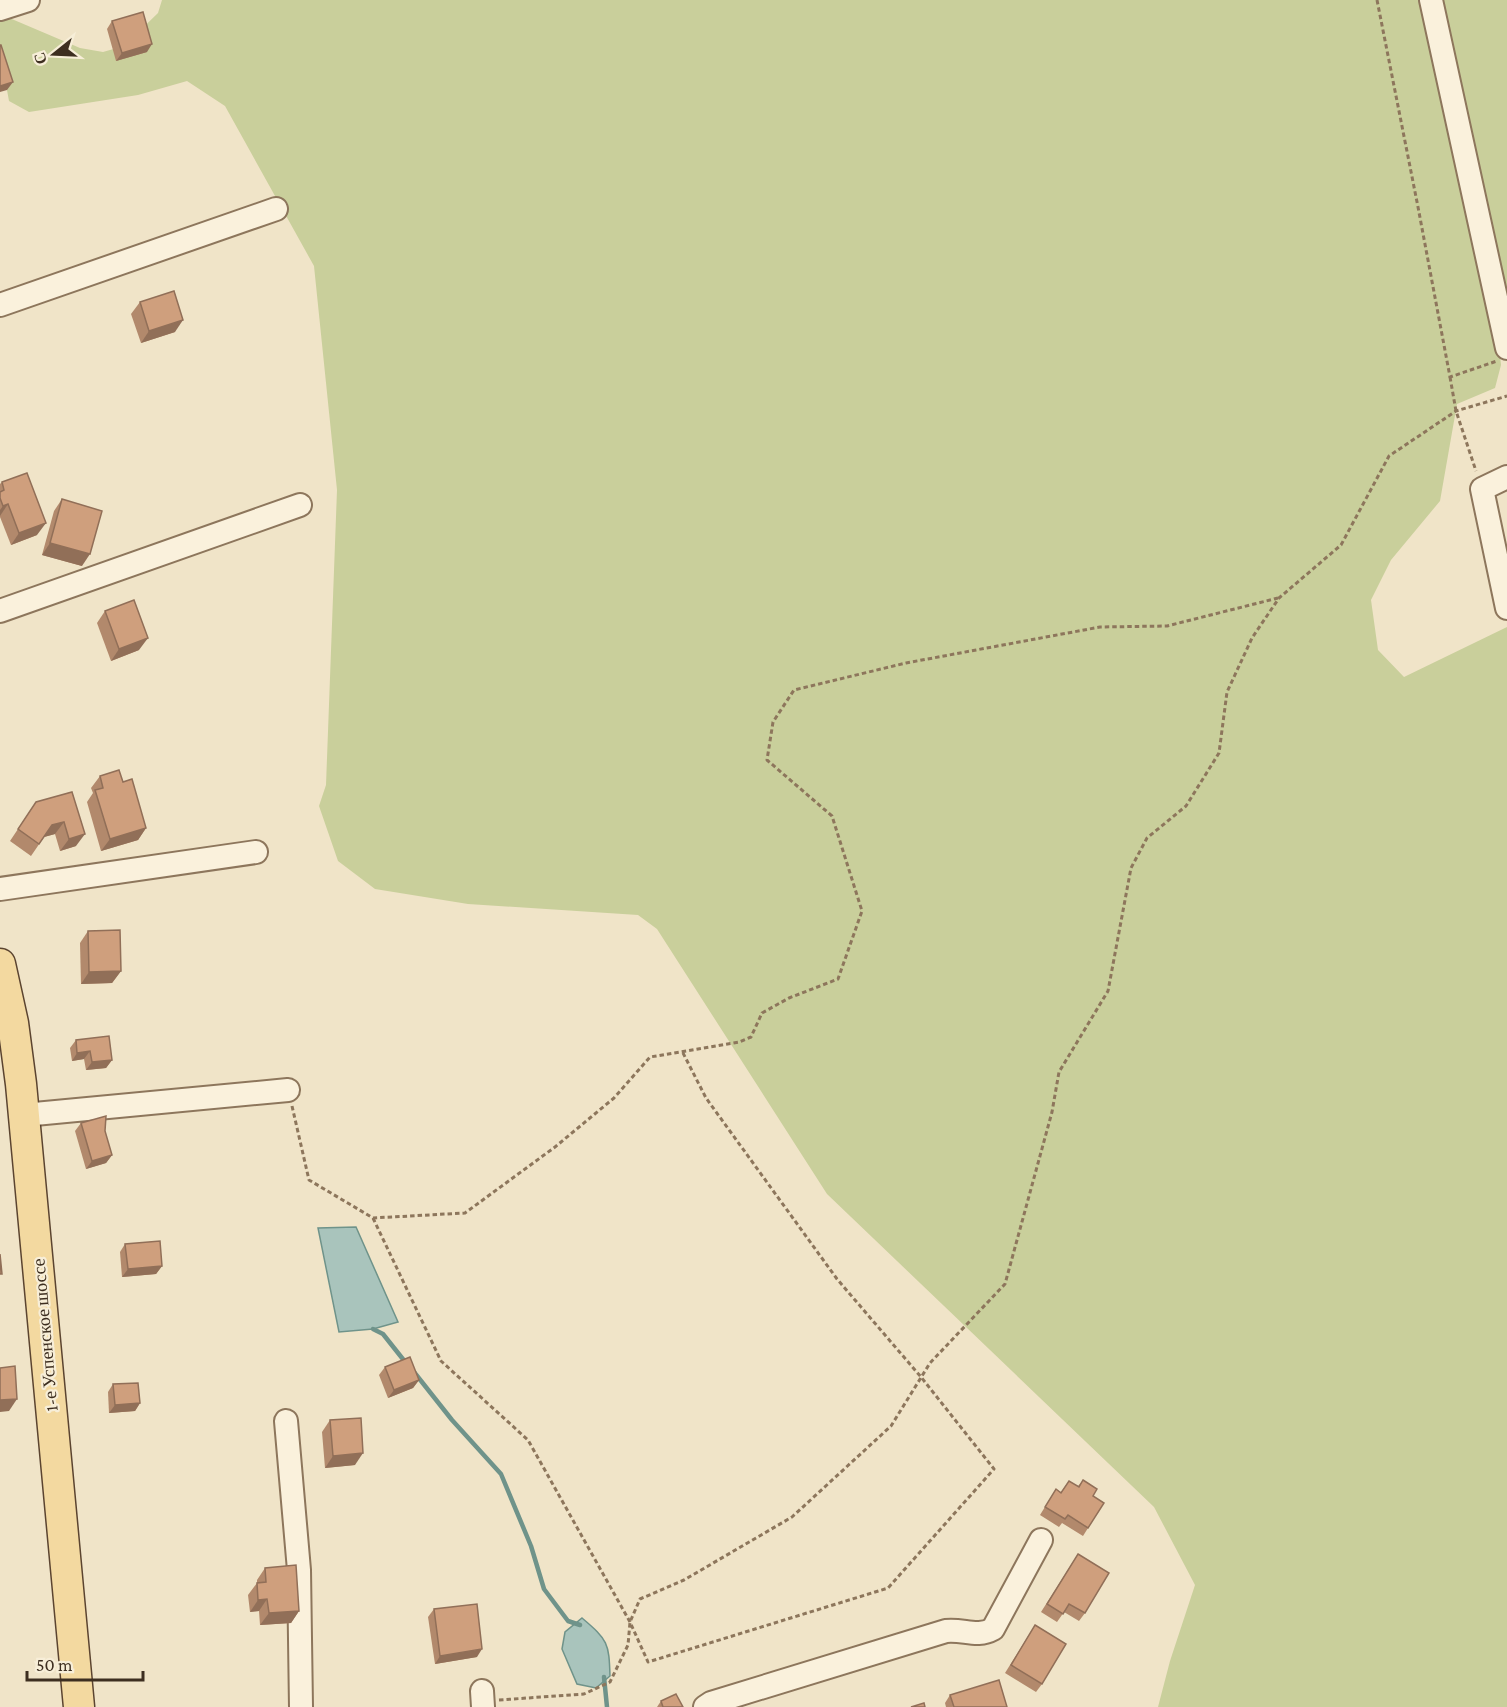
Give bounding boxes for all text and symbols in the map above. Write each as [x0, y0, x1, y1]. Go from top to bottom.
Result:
north arrow [24, 24, 84, 84]
text: С [30, 50, 50, 67]
street label: 1-е Успенское шоссе [28, 1258, 62, 1412]
scale bar [27, 1644, 142, 1682]
text: 50 m [36, 1655, 73, 1675]

